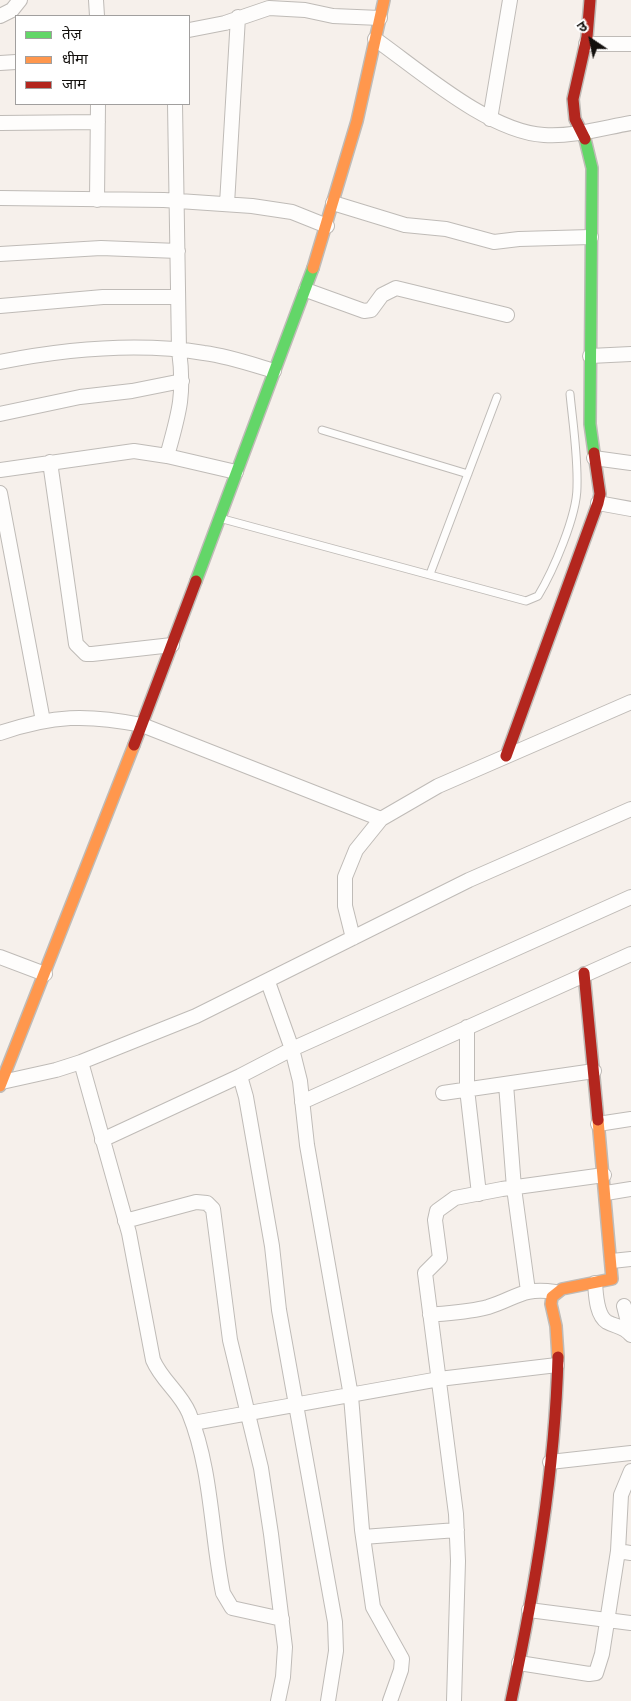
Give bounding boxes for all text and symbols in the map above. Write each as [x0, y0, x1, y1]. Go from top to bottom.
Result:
legend [15, 15, 190, 105]
north arrow [566, 15, 616, 65]
text: उ [574, 18, 590, 36]
text: तेज़ [62, 25, 82, 43]
text: धीमा [62, 50, 88, 68]
text: जाम [62, 75, 86, 93]

